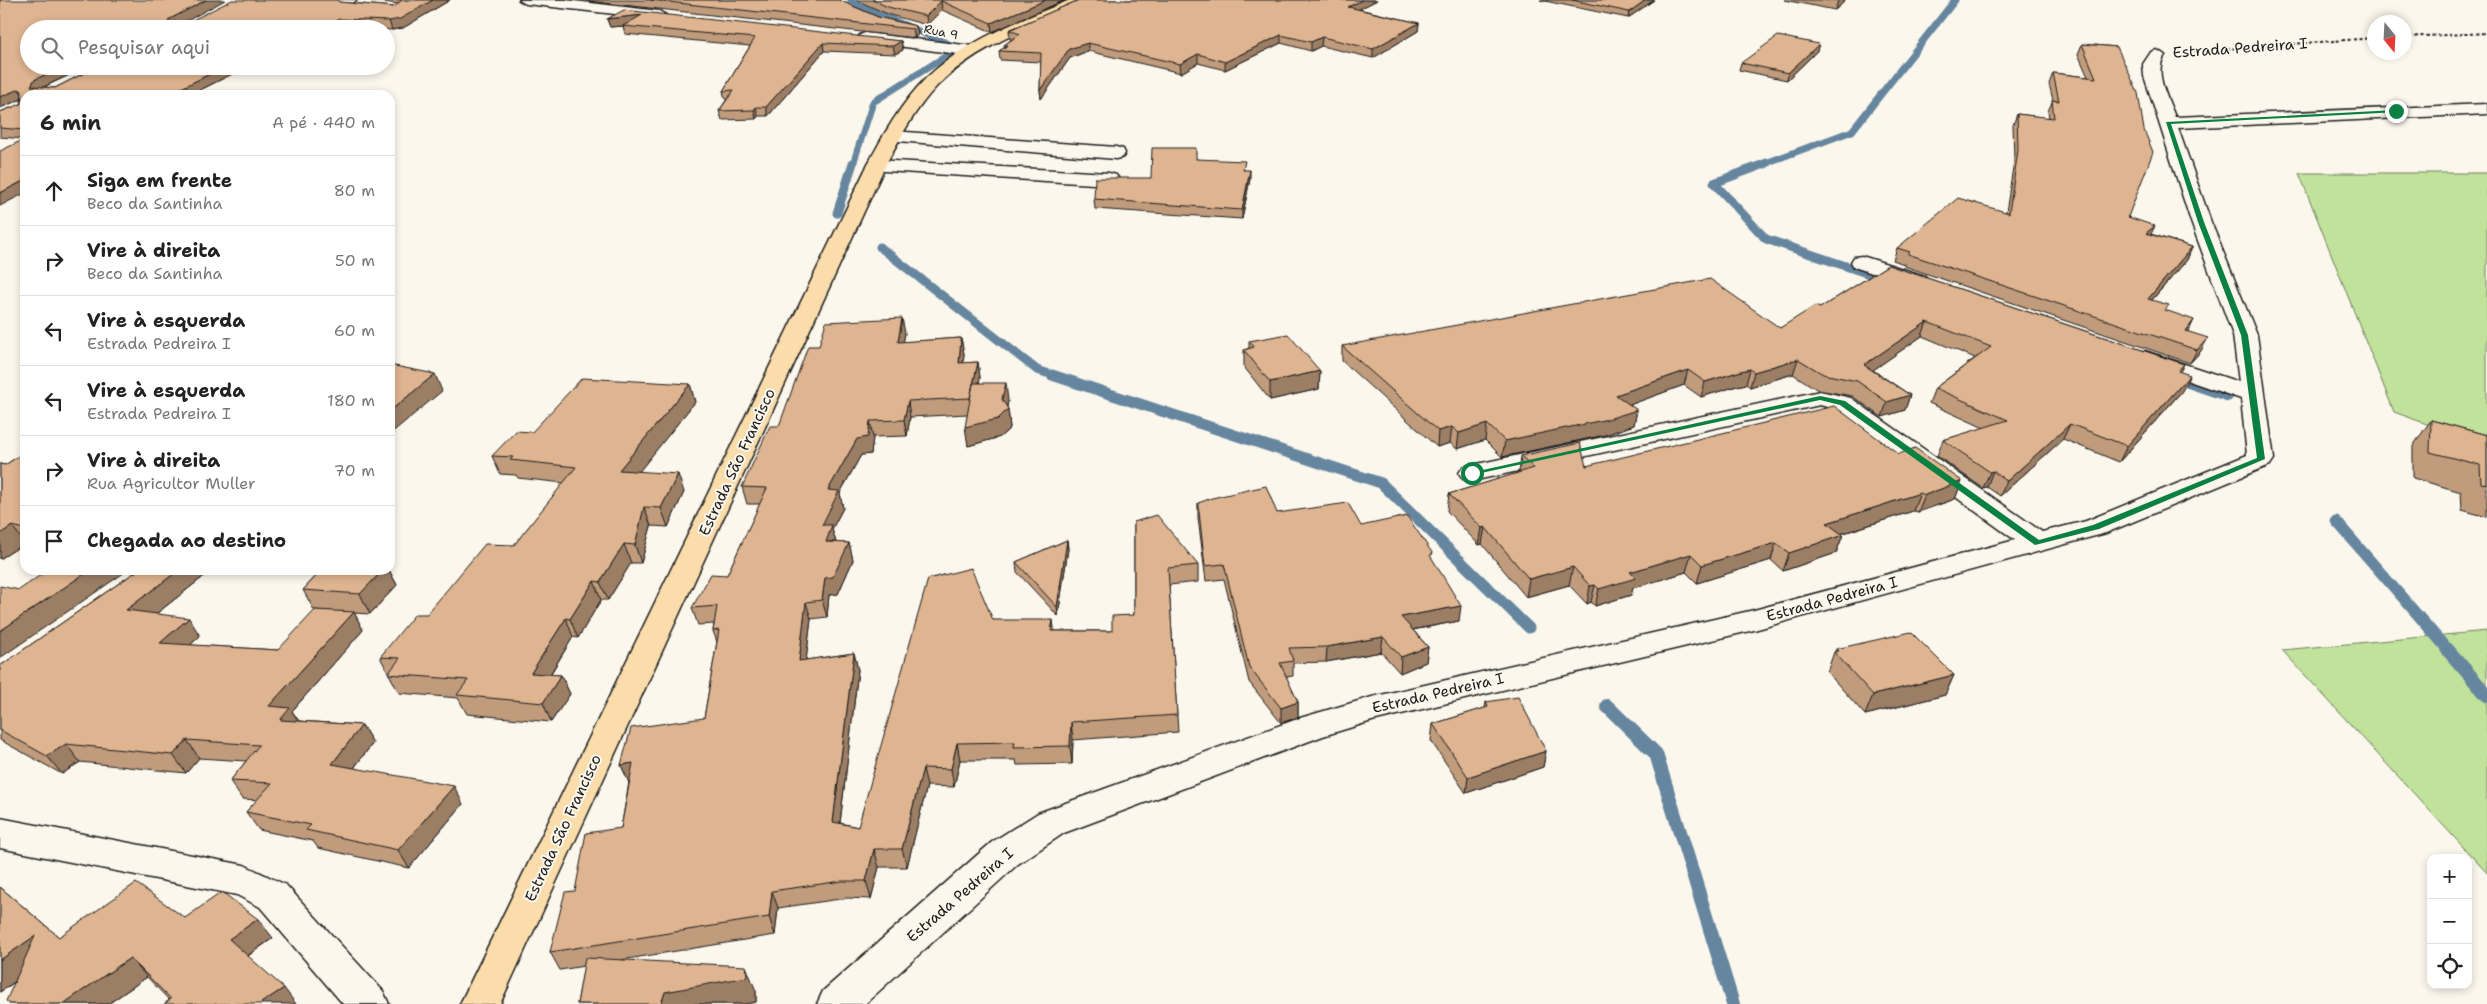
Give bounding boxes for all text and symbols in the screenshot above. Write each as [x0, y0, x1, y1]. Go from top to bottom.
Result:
north arrow [2367, 15, 2412, 60]
search box [20, 20, 395, 75]
street label: Rua 9 [922, 21, 960, 43]
street label: Estrada Pedreira I [2172, 33, 2308, 63]
icon: search [38, 34, 66, 62]
text: Pesquisar aqui [78, 35, 210, 60]
route end [2385, 100, 2408, 123]
text: 6 min [40, 109, 101, 137]
text: A pé · 440 m [272, 112, 375, 133]
text: Siga em frente [87, 168, 232, 193]
icon: ahead [40, 177, 68, 205]
text: 80 m [334, 180, 375, 201]
text: Beco da Santinha [87, 193, 222, 214]
text: Vire à direita [87, 238, 220, 263]
icon: right [40, 247, 68, 275]
text: 50 m [335, 250, 375, 271]
text: Beco da Santinha [87, 263, 222, 284]
text: Vire à esquerda [87, 308, 245, 333]
icon: left [40, 317, 68, 345]
text: 60 m [334, 320, 375, 341]
text: Estrada Pedreira I [87, 333, 231, 354]
text: Vire à esquerda [87, 378, 245, 403]
street label: Estrada São Francisco [694, 385, 780, 539]
icon: left [40, 387, 68, 415]
text: 180 m [327, 390, 375, 411]
text: Estrada Pedreira I [87, 403, 231, 424]
text: Vire à direita [87, 448, 220, 473]
icon: right [40, 457, 68, 485]
text: 70 m [334, 460, 375, 481]
route start [1461, 462, 1484, 485]
text: Rua Agricultor Muller [87, 473, 256, 494]
icon: arrive [40, 527, 68, 555]
text: Chegada ao destino [87, 528, 286, 553]
street label: Estrada Pedreira I [1764, 572, 1900, 626]
street label: Estrada Pedreira I [1370, 668, 1506, 718]
street label: Estrada São Francisco [520, 751, 606, 905]
street label: Estrada Pedreira I [903, 843, 1017, 947]
map controls [2427, 854, 2472, 989]
button: + [2427, 854, 2472, 899]
button: − [2427, 899, 2472, 944]
button: locate [2427, 944, 2472, 989]

